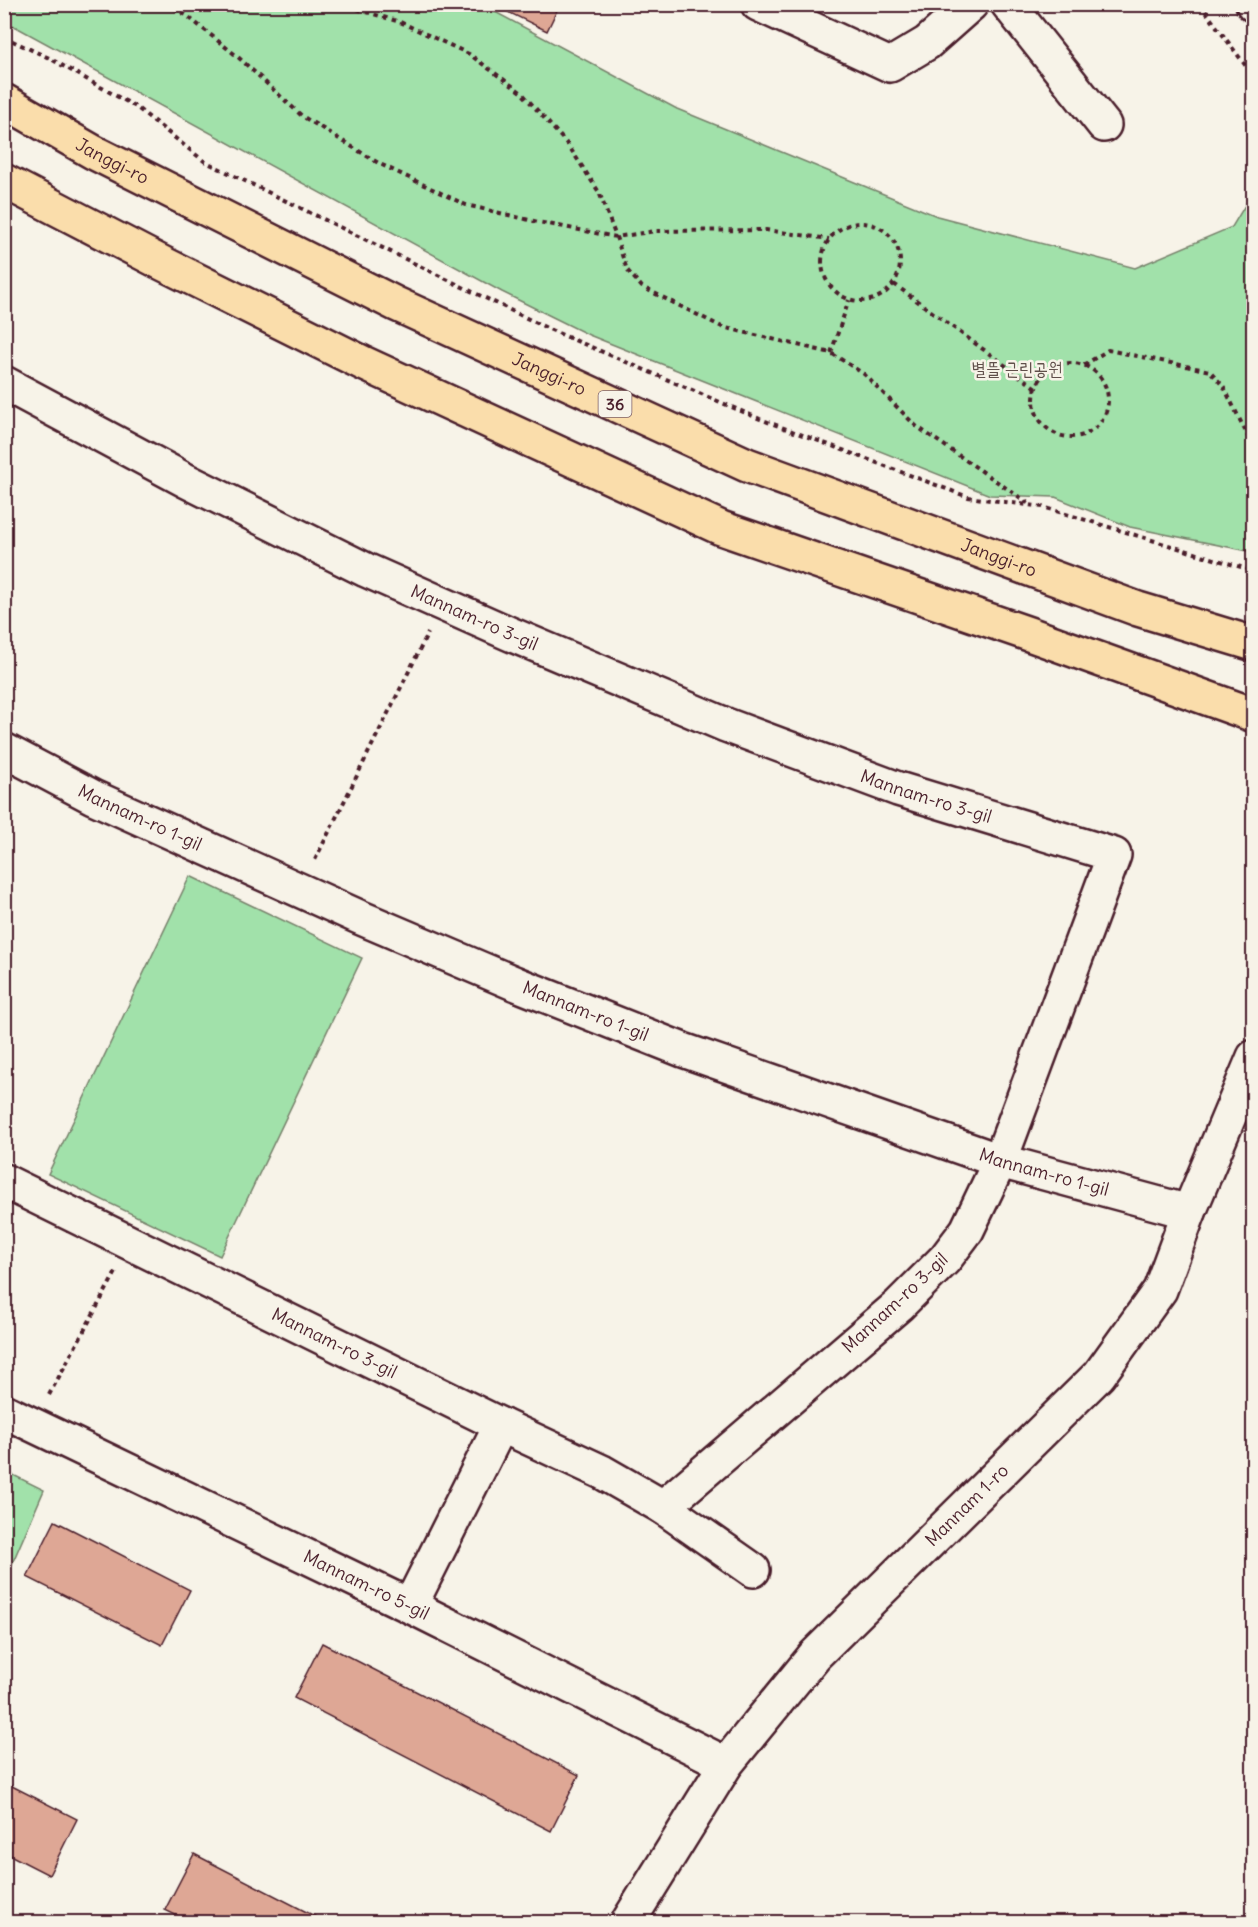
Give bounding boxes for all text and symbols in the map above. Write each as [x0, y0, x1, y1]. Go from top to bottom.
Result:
street label: Janggi-ro [72, 133, 153, 189]
street label: Janggi-ro [509, 347, 590, 401]
park label: 별뜰 근린공원 [971, 357, 1063, 380]
road number: 36 [598, 391, 632, 417]
street label: Janggi-ro [958, 533, 1040, 582]
street label: Mannam-ro 3-gil [407, 579, 542, 655]
street label: Mannam-ro 3-gil [857, 764, 995, 828]
street label: Mannam-ro 1-gil [74, 779, 206, 856]
street label: Mannam-ro 1-gil [519, 976, 652, 1046]
street label: Mannam-ro 1-gil [976, 1143, 1112, 1201]
street label: Mannam-ro 3-gil [837, 1248, 952, 1358]
street label: Mannam-ro 3-gil [268, 1302, 401, 1383]
street label: Mannam 1-ro [920, 1459, 1013, 1551]
street label: Mannam-ro 5-gil [300, 1545, 433, 1625]

